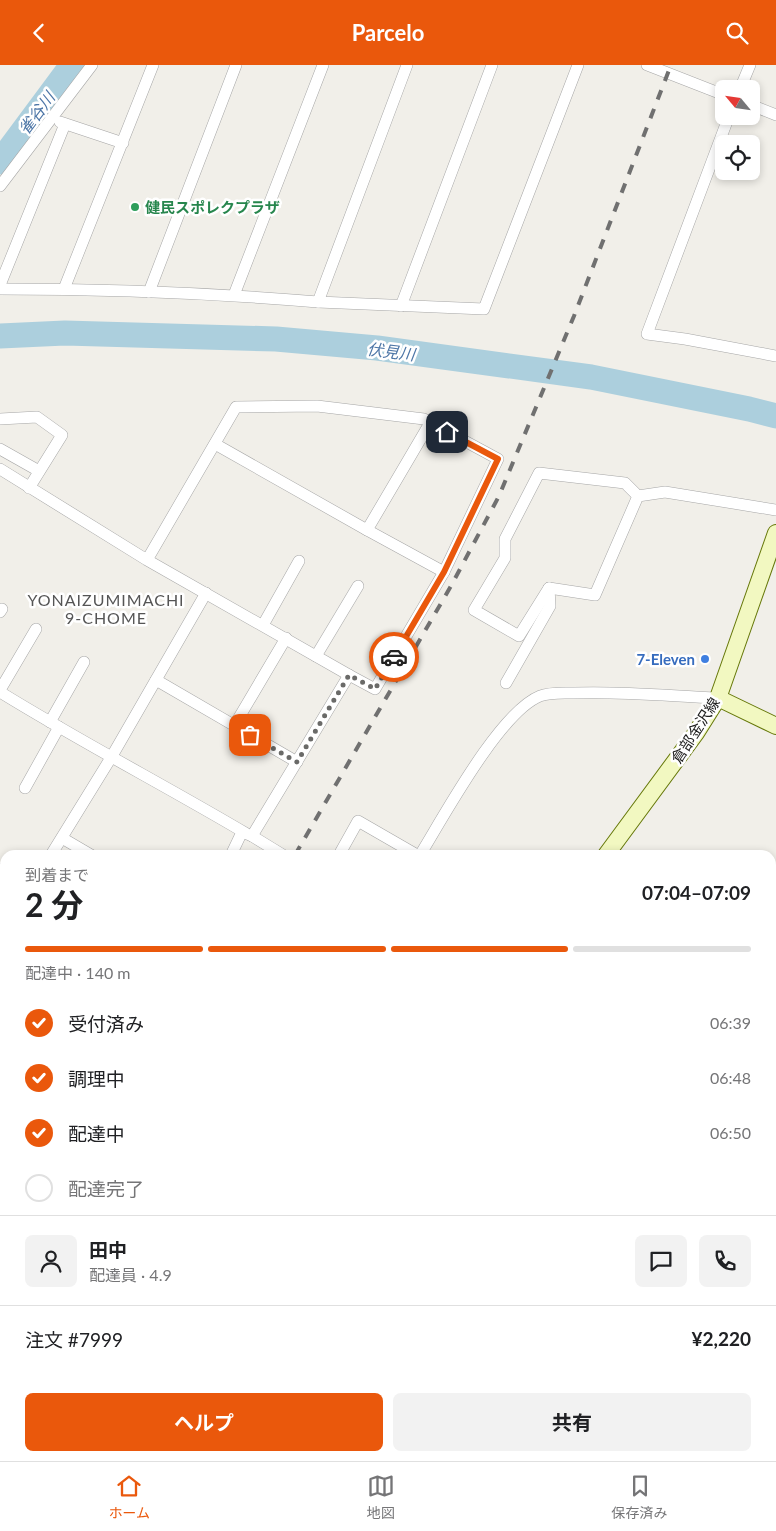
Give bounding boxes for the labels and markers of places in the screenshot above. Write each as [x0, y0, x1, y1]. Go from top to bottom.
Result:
place label: 健民スポレクプラザ [145, 198, 280, 216]
marker: 健民スポレクプラザ [129, 201, 141, 213]
pin [426, 411, 468, 453]
place label: 7-Eleven [636, 650, 695, 668]
marker: 7-Eleven [699, 653, 711, 665]
pin [229, 714, 271, 756]

